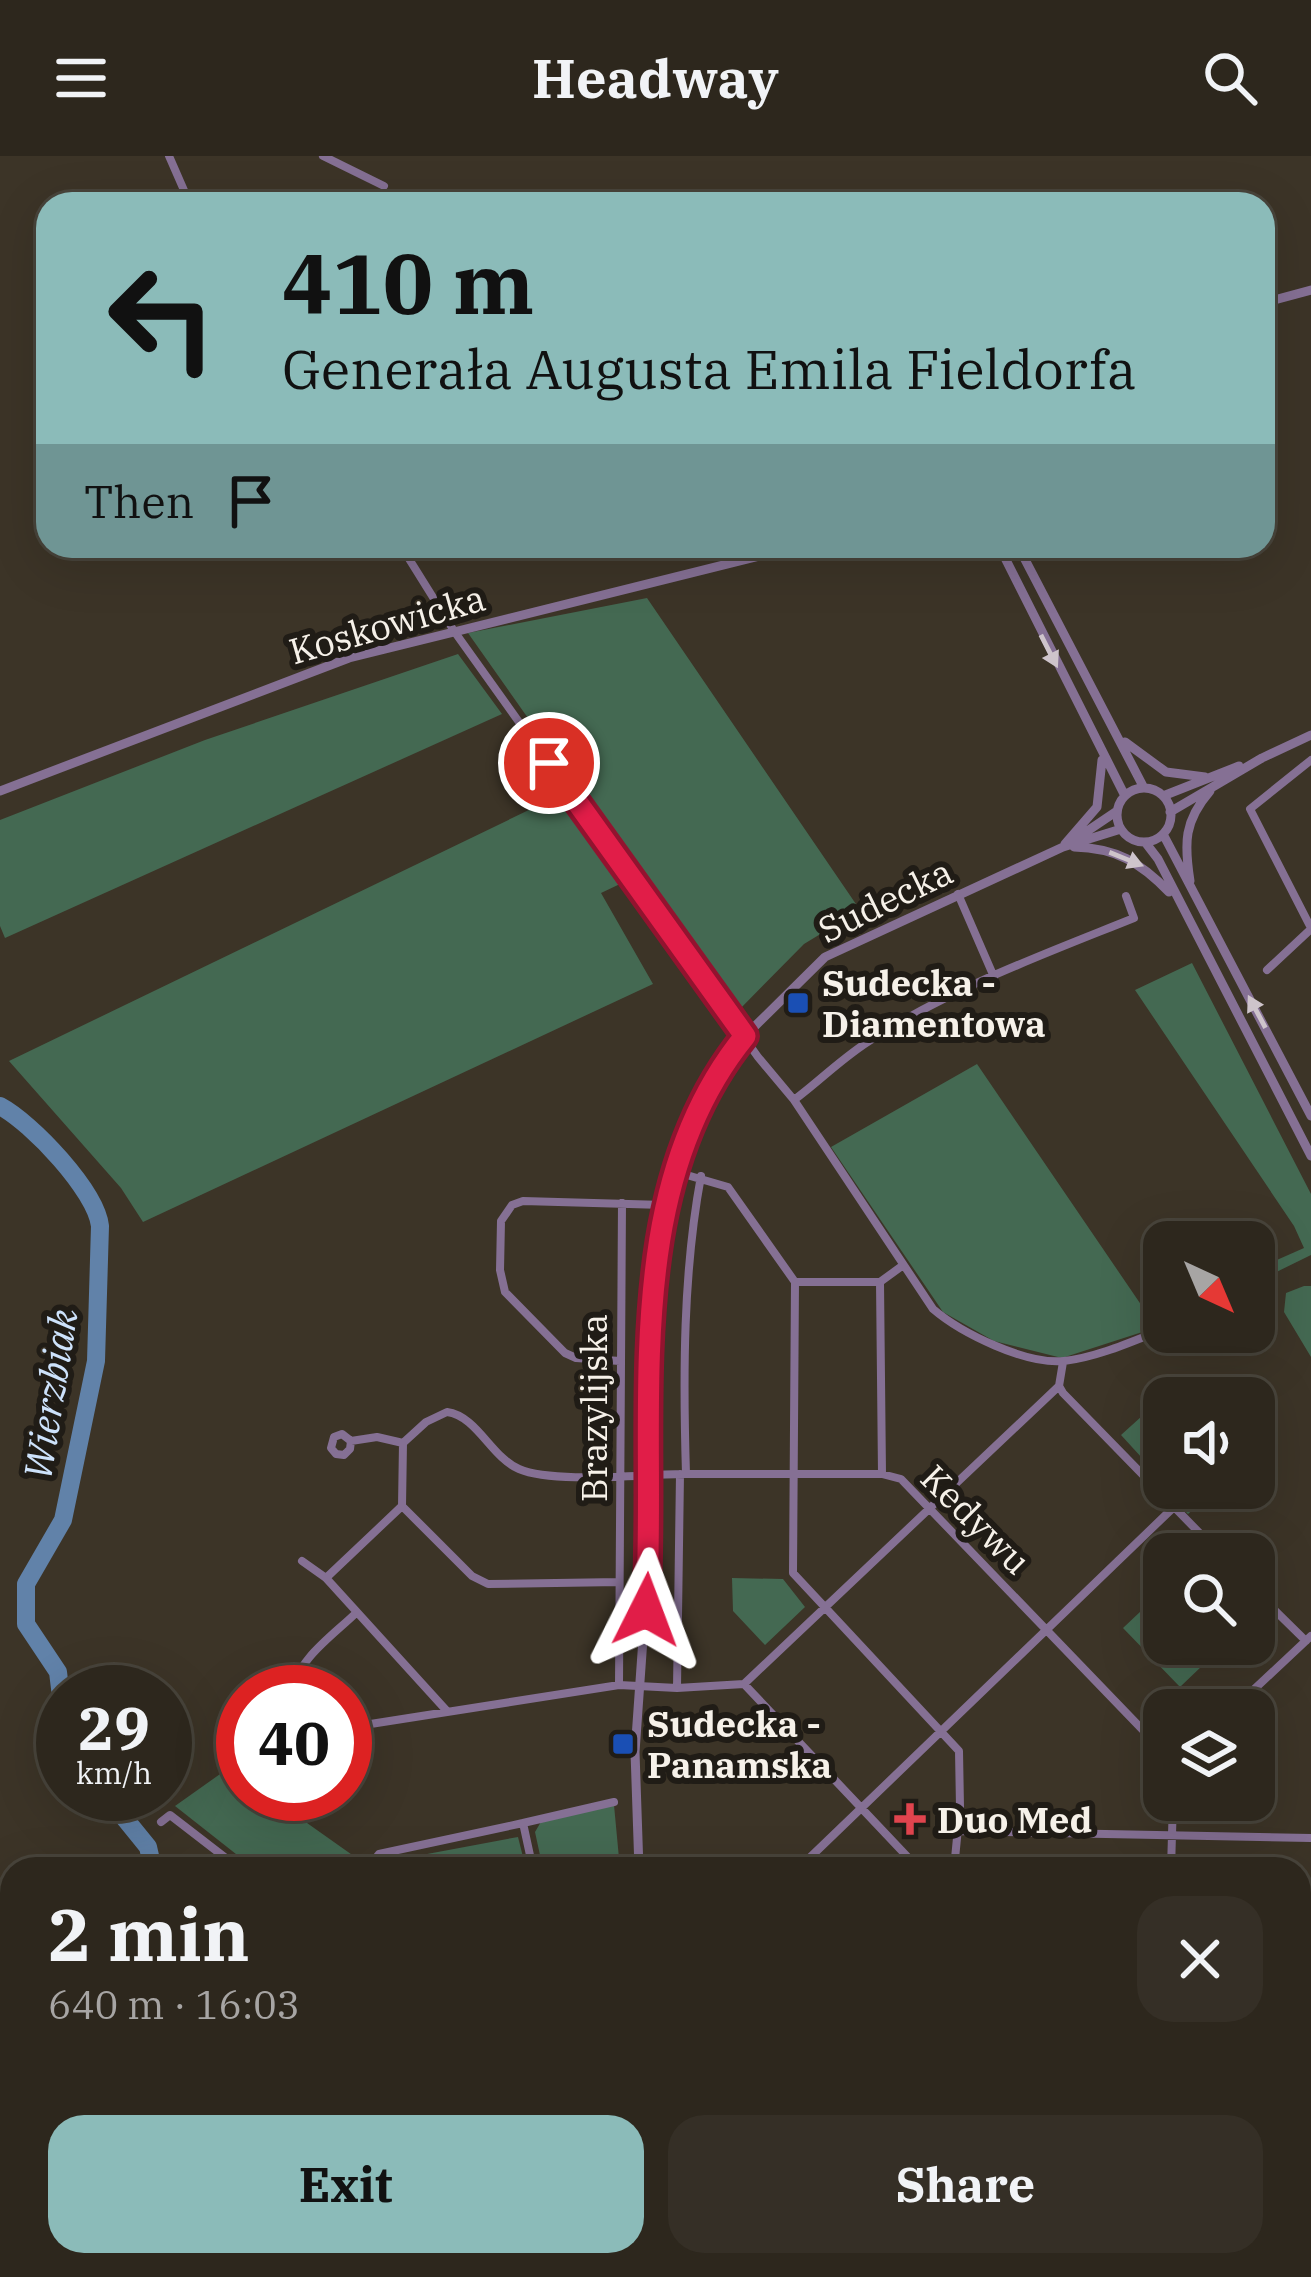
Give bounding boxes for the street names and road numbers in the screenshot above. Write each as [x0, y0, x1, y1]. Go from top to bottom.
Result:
street label: Koskowicka [284, 574, 490, 674]
street label: Sudecka [810, 847, 960, 953]
street label: Brazylijska [570, 1314, 617, 1502]
street label: Kedywu [911, 1454, 1041, 1584]

